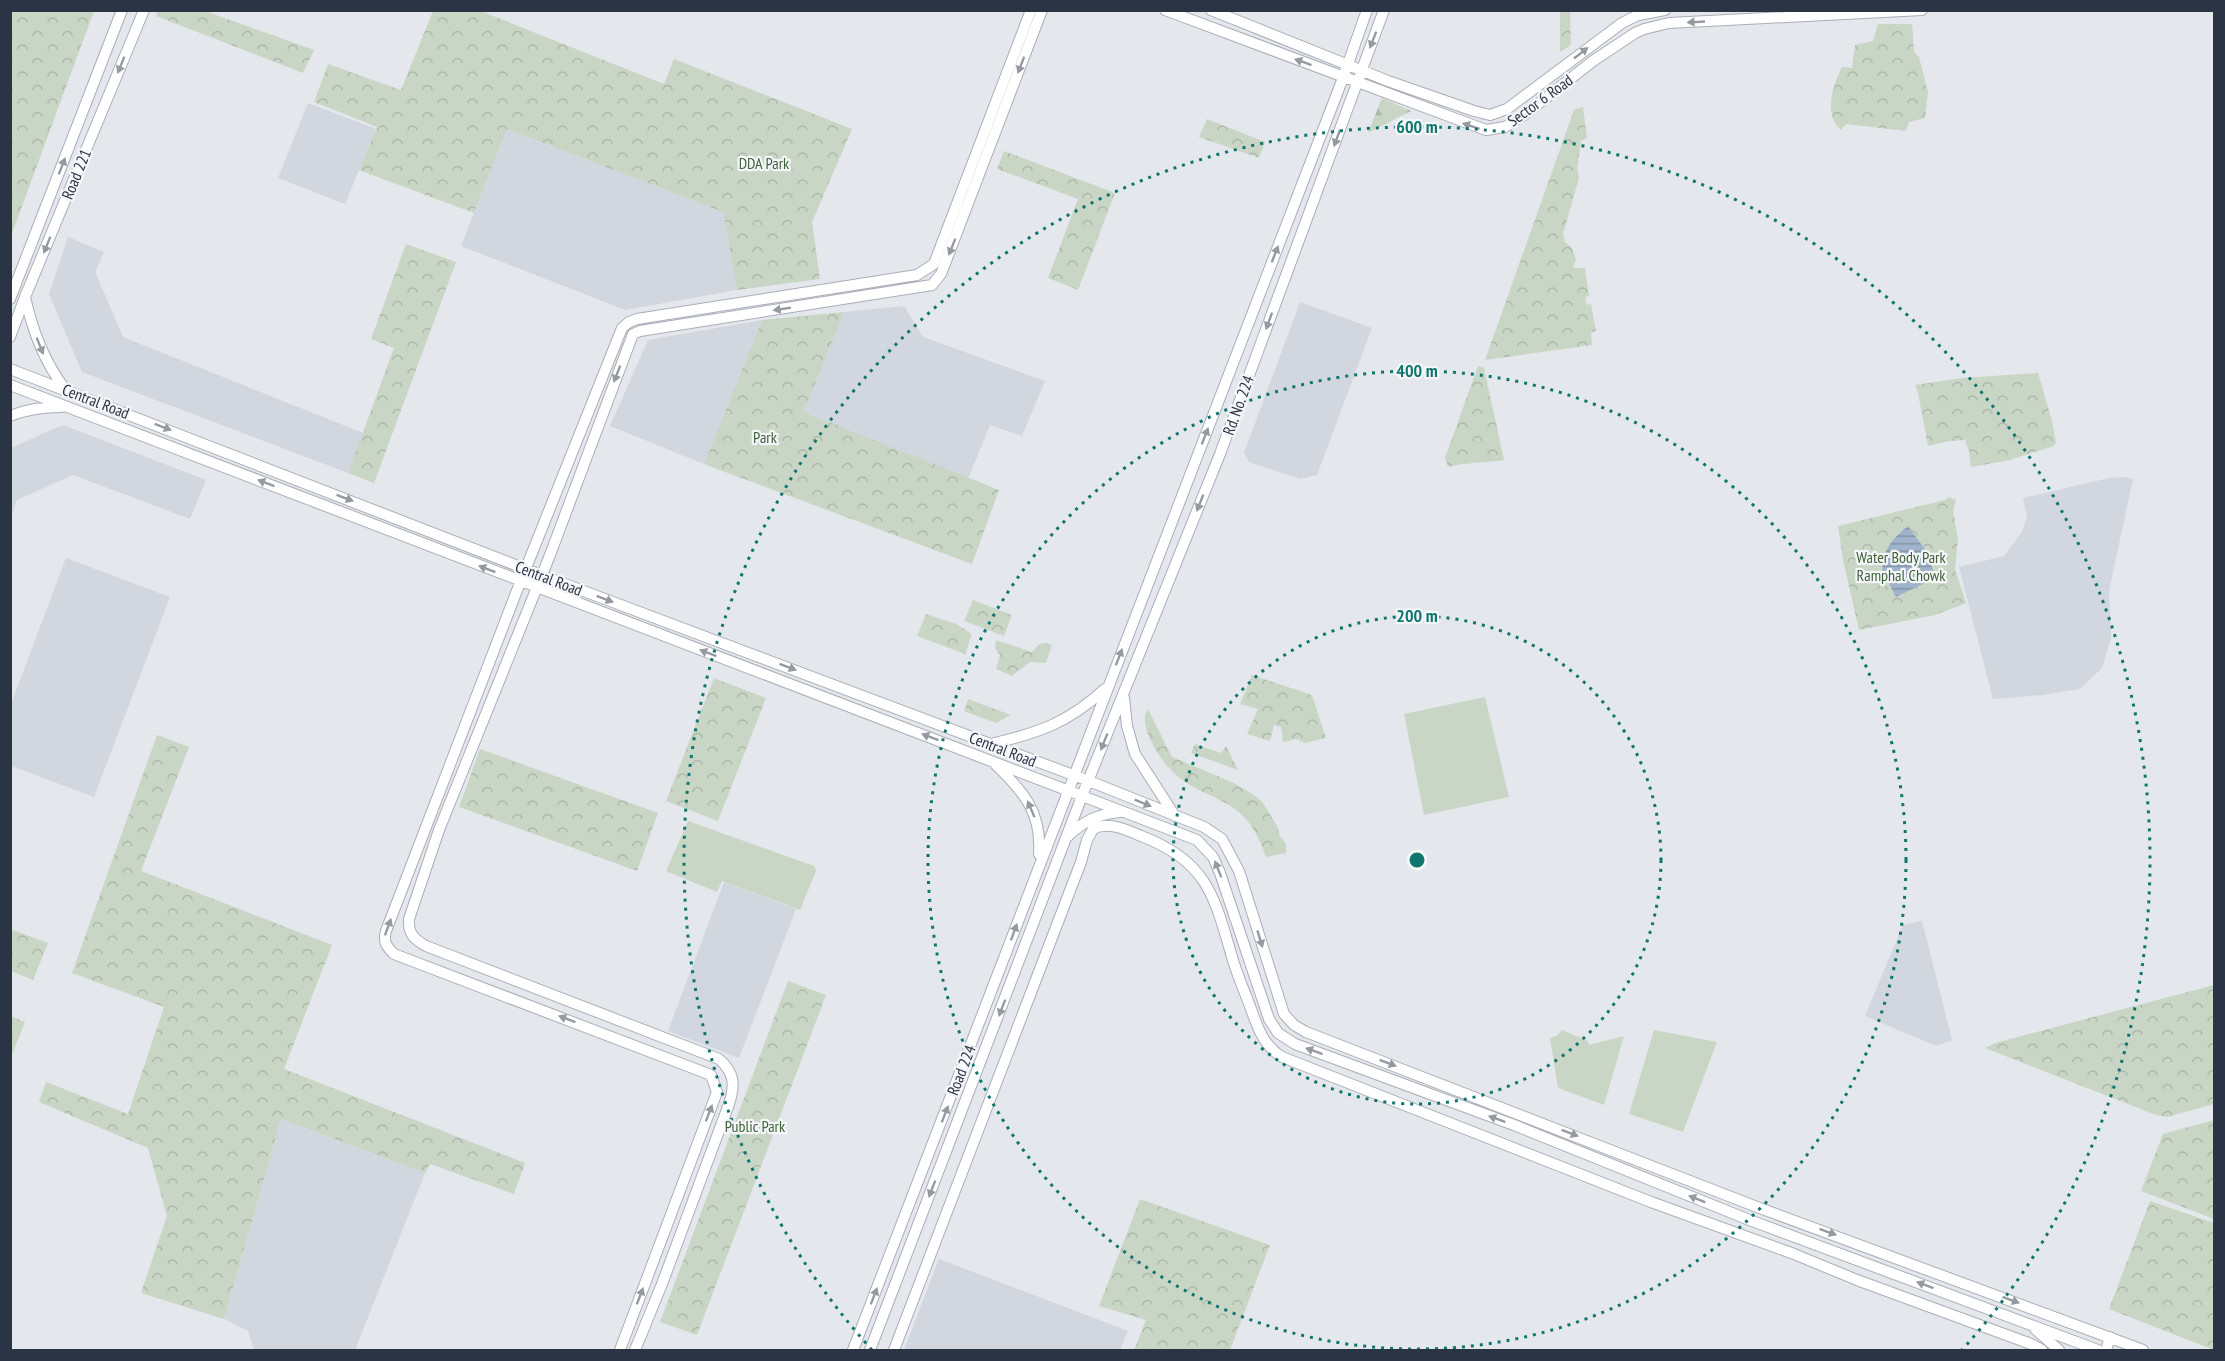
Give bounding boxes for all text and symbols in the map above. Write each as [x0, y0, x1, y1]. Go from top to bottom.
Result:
one-way arrow [1687, 17, 1706, 26]
one-way arrow [1368, 31, 1377, 49]
one-way arrow [1574, 47, 1589, 59]
one-way arrow [116, 56, 126, 74]
one-way arrow [1016, 56, 1026, 74]
one-way arrow [1294, 56, 1312, 66]
street label: Sector 6 Road [1503, 70, 1577, 130]
text: 600 m [1396, 115, 1438, 138]
one-way arrow [1462, 121, 1480, 130]
one-way arrow [1331, 129, 1341, 147]
street label: Road 221 [57, 146, 95, 202]
park label: DDA Park [739, 153, 790, 173]
one-way arrow [58, 157, 67, 175]
one-way arrow [42, 236, 52, 254]
one-way arrow [946, 238, 956, 256]
one-way arrow [1271, 245, 1280, 263]
one-way arrow [772, 304, 791, 313]
one-way arrow [1264, 312, 1274, 330]
one-way arrow [35, 337, 45, 355]
text: 400 m [1396, 359, 1438, 382]
one-way arrow [611, 365, 621, 383]
street label: Rd. No. 224 [1218, 372, 1258, 438]
street label: Central Road [60, 379, 132, 423]
one-way arrow [154, 423, 172, 433]
one-way arrow [1200, 426, 1210, 444]
park label: Park [753, 427, 778, 447]
one-way arrow [257, 478, 275, 487]
one-way arrow [336, 494, 354, 504]
one-way arrow [1195, 494, 1205, 512]
park label: Water Body Park Ramphal Chowk [1856, 547, 1946, 585]
street label: Central Road [513, 556, 585, 600]
one-way arrow [478, 564, 496, 573]
one-way arrow [596, 595, 614, 604]
text: 200 m [1396, 604, 1438, 627]
one-way arrow [1114, 647, 1124, 665]
one-way arrow [699, 648, 717, 658]
one-way arrow [779, 663, 797, 673]
street label: Central Road [967, 727, 1039, 771]
one-way arrow [921, 731, 939, 741]
one-way arrow [1099, 734, 1109, 752]
one-way arrow [1026, 799, 1036, 817]
one-way arrow [1134, 799, 1152, 808]
centre of rings [1407, 850, 1427, 870]
one-way arrow [1213, 859, 1223, 877]
one-way arrow [384, 918, 394, 936]
one-way arrow [1010, 923, 1019, 941]
one-way arrow [1256, 930, 1265, 948]
one-way arrow [997, 999, 1007, 1017]
one-way arrow [558, 1014, 576, 1024]
street label: Road 224 [942, 1042, 980, 1098]
one-way arrow [1305, 1046, 1323, 1056]
one-way arrow [1379, 1059, 1397, 1068]
one-way arrow [704, 1104, 714, 1122]
one-way arrow [940, 1105, 950, 1123]
one-way arrow [1488, 1114, 1506, 1124]
park label: Public Park [725, 1116, 786, 1136]
one-way arrow [1561, 1129, 1579, 1138]
one-way arrow [926, 1181, 936, 1199]
one-way arrow [1688, 1194, 1706, 1204]
one-way arrow [1819, 1228, 1837, 1238]
one-way arrow [1916, 1280, 1934, 1290]
one-way arrow [636, 1287, 646, 1305]
one-way arrow [870, 1287, 880, 1305]
one-way arrow [2002, 1296, 2020, 1306]

